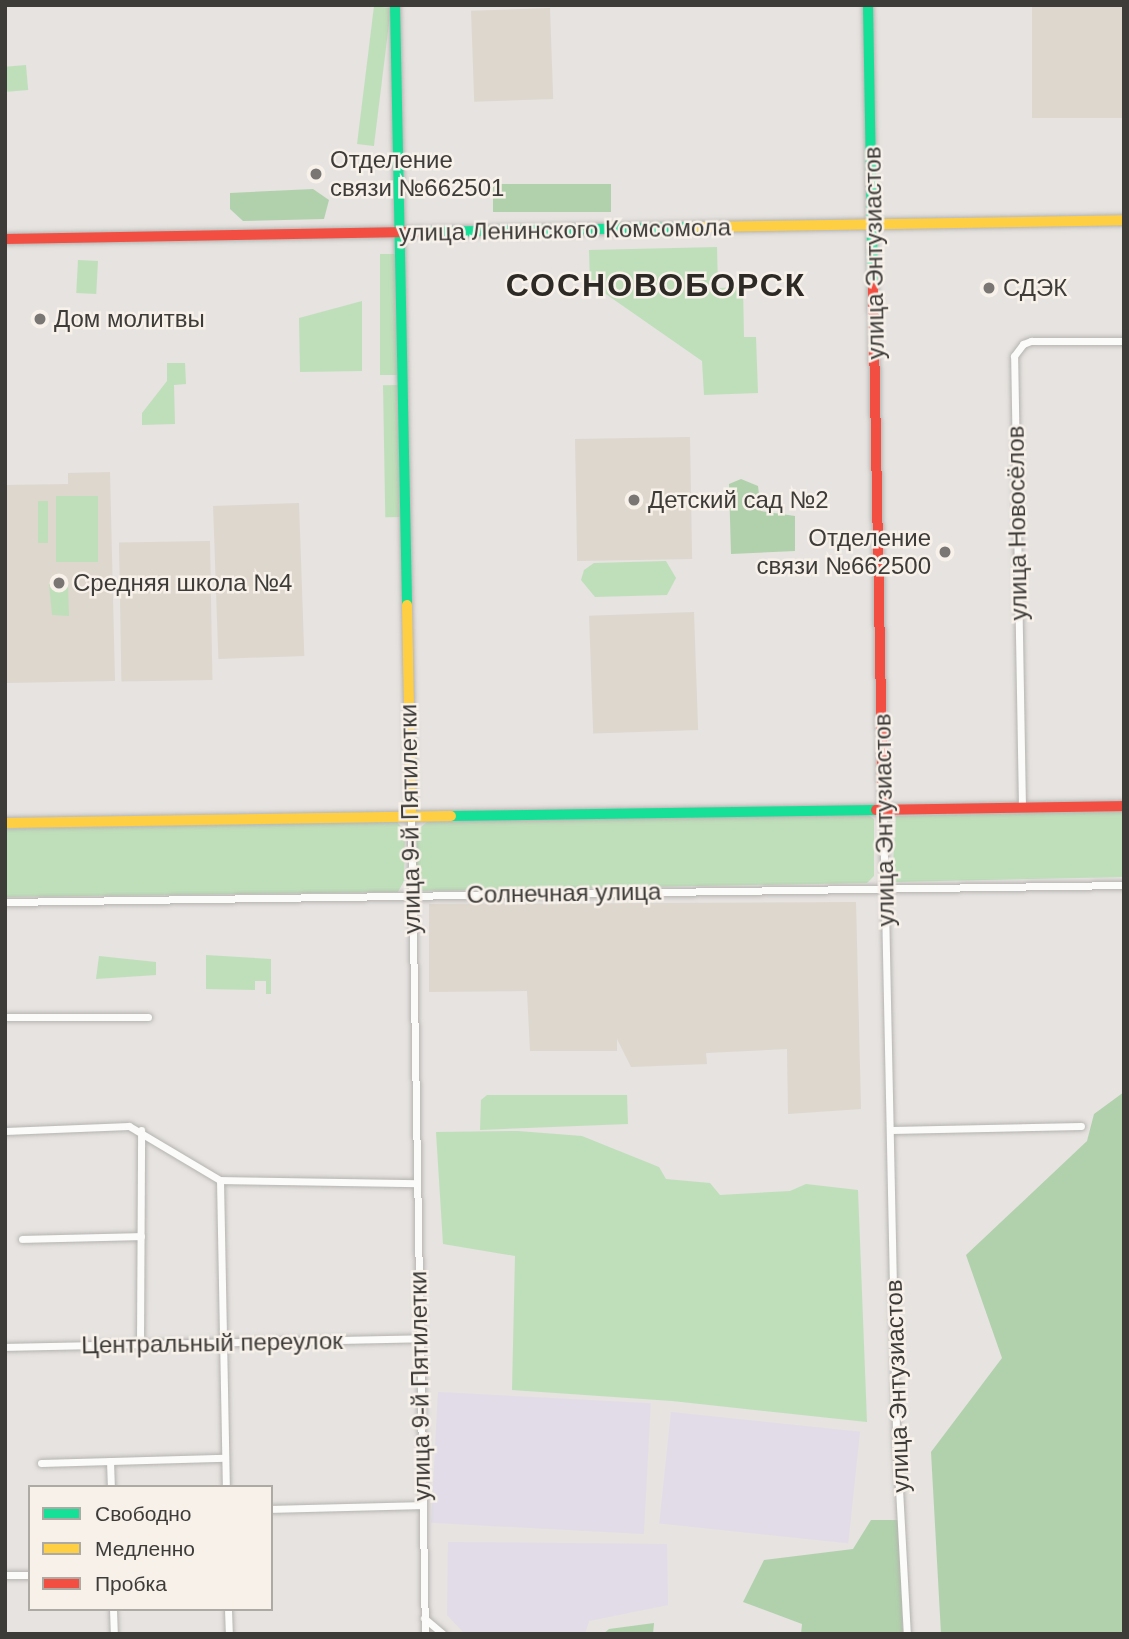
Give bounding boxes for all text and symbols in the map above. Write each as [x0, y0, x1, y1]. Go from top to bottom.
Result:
place label: Отделение связи №662501 [330, 146, 504, 202]
street label: улица Энтузиастов [858, 146, 890, 360]
marker: Отделение связи №662501 [308, 166, 324, 182]
street label: улица Ленинского Комсомола [399, 213, 731, 247]
district label: СОСНОВОБОРСК [507, 266, 805, 304]
place label: СДЭК [1003, 274, 1067, 302]
marker: СДЭК [981, 280, 997, 296]
place label: Дом молитвы [54, 305, 205, 333]
marker: Дом молитвы [32, 311, 48, 327]
street label: улица Новосёлов [1001, 425, 1033, 621]
place label: Детский сад №2 [648, 486, 829, 514]
marker: Детский сад №2 [626, 492, 642, 508]
place label: Отделение связи №662500 [757, 524, 931, 580]
marker: Отделение связи №662500 [937, 544, 953, 560]
place label: Средняя школа №4 [73, 569, 292, 597]
marker: Средняя школа №4 [51, 575, 67, 591]
street label: улица 9-й Пятилетки [394, 704, 426, 934]
street label: улица Энтузиастов [868, 713, 900, 927]
street label: Солнечная улица [466, 877, 662, 909]
street label: улица 9-й Пятилетки [404, 1271, 436, 1501]
street label: улица Энтузиастов [879, 1279, 915, 1493]
street label: Центральный переулок [81, 1326, 343, 1360]
legend [28, 1485, 273, 1611]
text: Свободно [95, 1502, 192, 1525]
text: Медленно [95, 1537, 195, 1560]
text: Пробка [95, 1572, 167, 1595]

